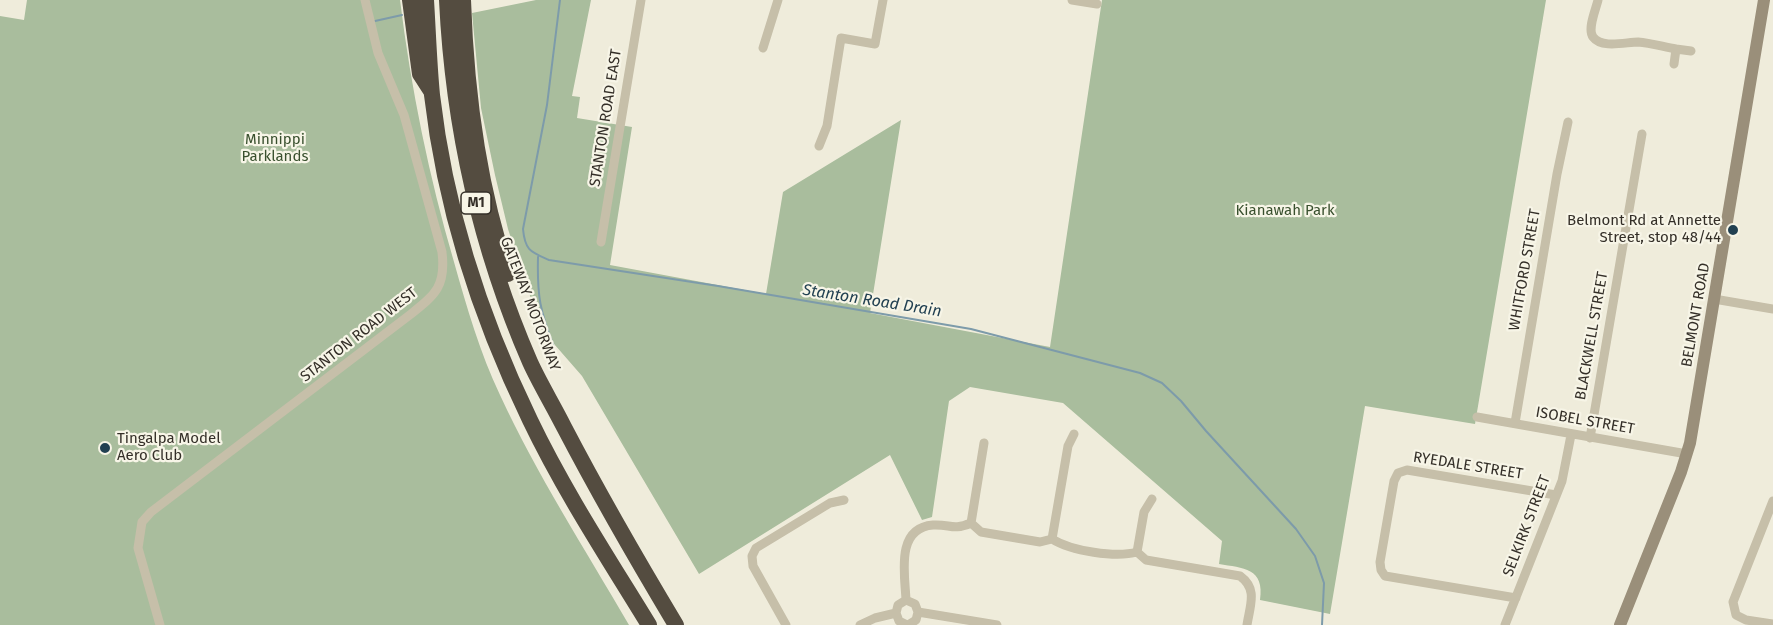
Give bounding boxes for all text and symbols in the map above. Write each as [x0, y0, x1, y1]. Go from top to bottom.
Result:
street label: STANTON ROAD EAST [586, 48, 626, 188]
park label: Minnippi Parklands [242, 131, 308, 166]
road number: M1 [461, 192, 491, 214]
park label: Kianawah Park [1235, 202, 1335, 220]
street label: WHITFORD STREET [1505, 208, 1545, 332]
place label: Belmont Rd at Annette Street, stop 48/44 [1567, 212, 1721, 247]
marker: Belmont Rd at Annette Street, stop 48/44 [1726, 223, 1740, 237]
street label: GATEWAY MOTORWAY [496, 234, 564, 374]
street label: BELMONT ROAD [1678, 261, 1714, 369]
street label: BLACKWELL STREET [1572, 270, 1612, 402]
water label: Stanton Road Drain [801, 281, 943, 321]
street label: STANTON ROAD WEST [297, 284, 421, 386]
street label: ISOBEL STREET [1534, 403, 1636, 439]
place label: Tingalpa Model Aero Club [117, 430, 221, 465]
marker: Tingalpa Model Aero Club [98, 441, 112, 455]
street label: RYEDALE STREET [1412, 448, 1524, 484]
street label: SELKIRK STREET [1499, 473, 1555, 579]

